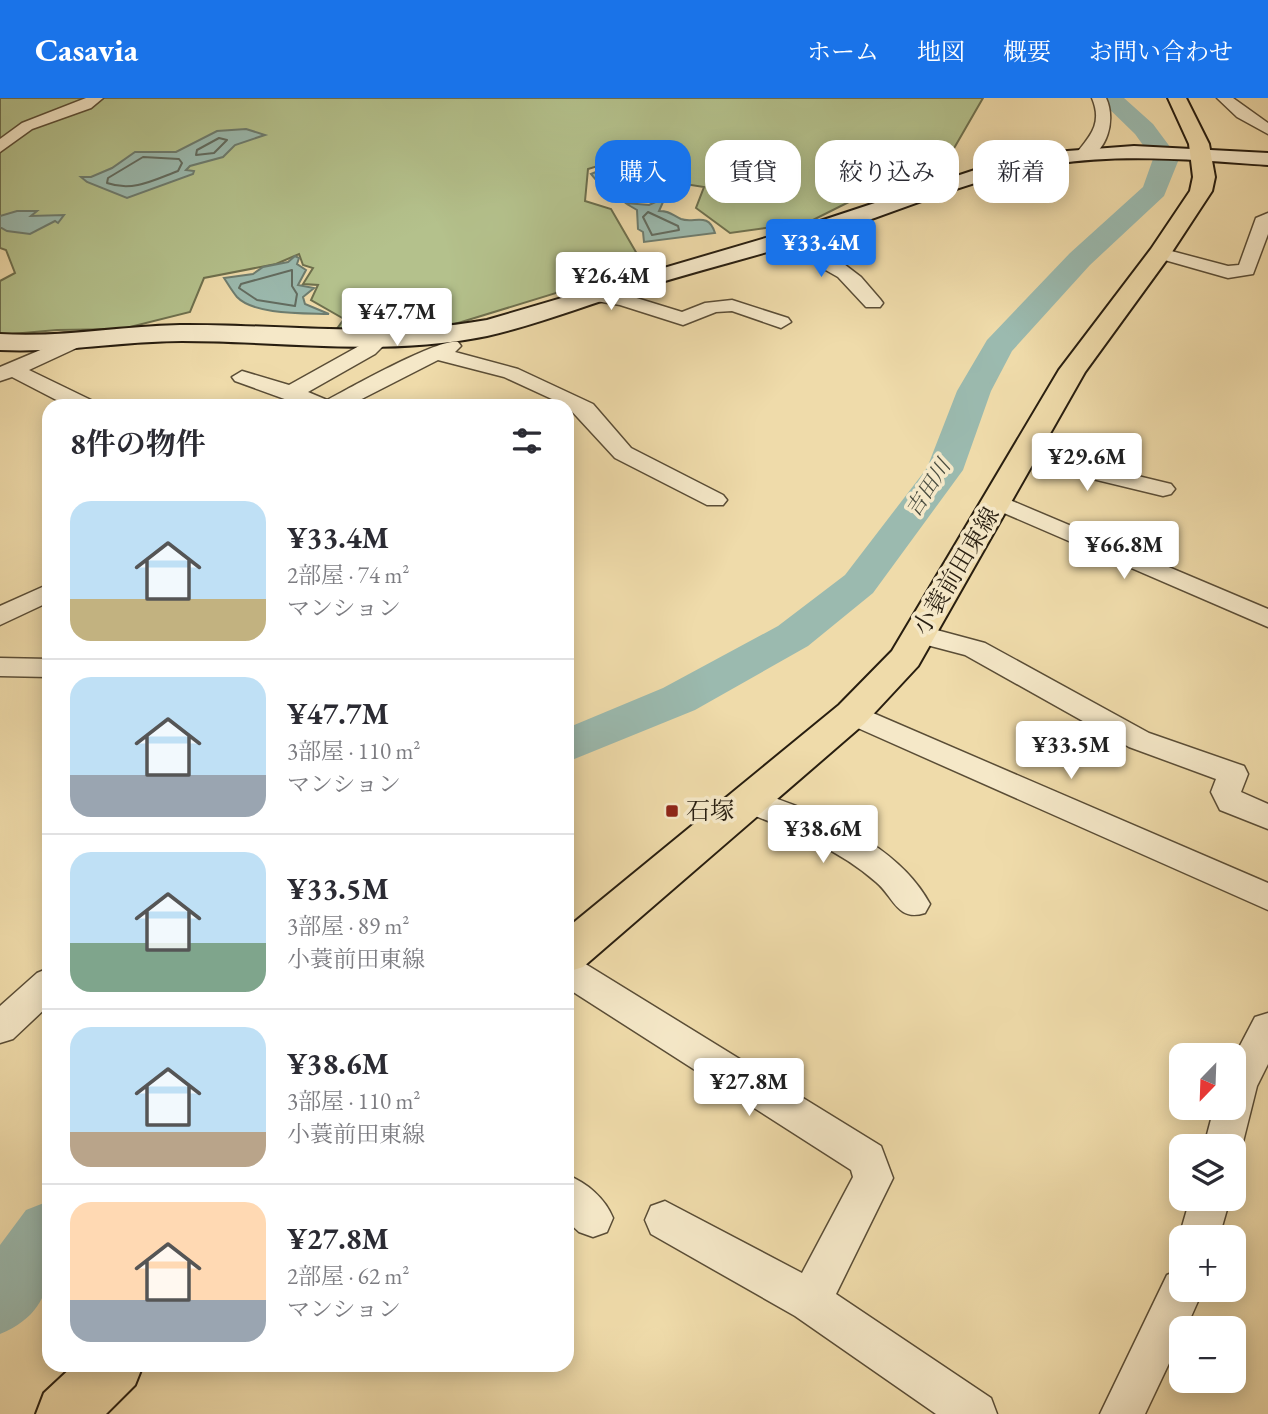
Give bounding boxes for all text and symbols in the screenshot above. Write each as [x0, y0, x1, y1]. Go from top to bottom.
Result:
text: Casavia [35, 28, 138, 71]
text: ホーム [807, 36, 879, 67]
text: 地図 [917, 36, 965, 67]
text: 概要 [1003, 36, 1051, 67]
text: お問い合わせ [1089, 36, 1233, 67]
chip: 購入 [595, 140, 691, 203]
chip: 賃貸 [705, 140, 801, 203]
chip: 絞り込み [815, 140, 959, 203]
chip: 新着 [973, 140, 1069, 203]
pin: ¥33.4M [764, 220, 878, 279]
text: ¥33.4M [782, 227, 860, 257]
pin: ¥26.4M [554, 252, 668, 312]
text: ¥26.4M [572, 260, 650, 290]
pin: ¥47.7M [340, 288, 454, 348]
text: ¥47.7M [358, 296, 436, 326]
icon: filters [508, 422, 546, 460]
text: 8件の物件 [70, 424, 206, 463]
pin: ¥29.6M [1030, 434, 1144, 493]
text: ¥29.6M [1048, 441, 1126, 471]
water label: 吉田川 [899, 452, 957, 521]
street label: 小蓑前田東線 [905, 501, 1006, 640]
text: ¥33.4M [287, 518, 389, 557]
pin: ¥66.8M [1067, 522, 1181, 581]
icon: home [126, 529, 210, 613]
text: ¥66.8M [1085, 529, 1163, 559]
text: 2部屋 · 74 m² [287, 560, 409, 590]
text: マンション [287, 593, 401, 623]
text: ¥47.7M [287, 694, 389, 733]
icon: home [126, 705, 210, 789]
pin: ¥33.5M [1014, 722, 1128, 781]
text: ¥33.5M [1032, 729, 1110, 759]
text: 3部屋 · 110 m² [287, 736, 420, 766]
text: マンション [287, 769, 401, 799]
place label: 石塚 [686, 795, 734, 826]
marker: 石塚 [664, 803, 680, 819]
pin: ¥38.6M [766, 806, 880, 865]
text: ¥38.6M [784, 813, 862, 843]
text: ¥33.5M [287, 869, 389, 908]
icon: home [126, 880, 210, 964]
text: 3部屋 · 89 m² [287, 911, 409, 941]
text: 小蓑前田東線 [287, 944, 425, 974]
north arrow [1169, 1043, 1246, 1120]
map controls [1169, 1043, 1246, 1393]
text: ¥38.6M [287, 1044, 389, 1083]
icon: home [126, 1055, 210, 1139]
pin: ¥27.8M [692, 1058, 806, 1118]
text: ¥27.8M [710, 1066, 788, 1096]
text: 3部屋 · 110 m² [287, 1086, 420, 1116]
text: 小蓑前田東線 [287, 1119, 425, 1149]
button: layers [1169, 1134, 1246, 1211]
text: ¥27.8M [287, 1219, 389, 1258]
button: + [1169, 1225, 1246, 1302]
icon: home [126, 1230, 210, 1314]
text: 2部屋 · 62 m² [287, 1261, 409, 1291]
text: マンション [287, 1294, 401, 1324]
button: − [1169, 1316, 1246, 1393]

